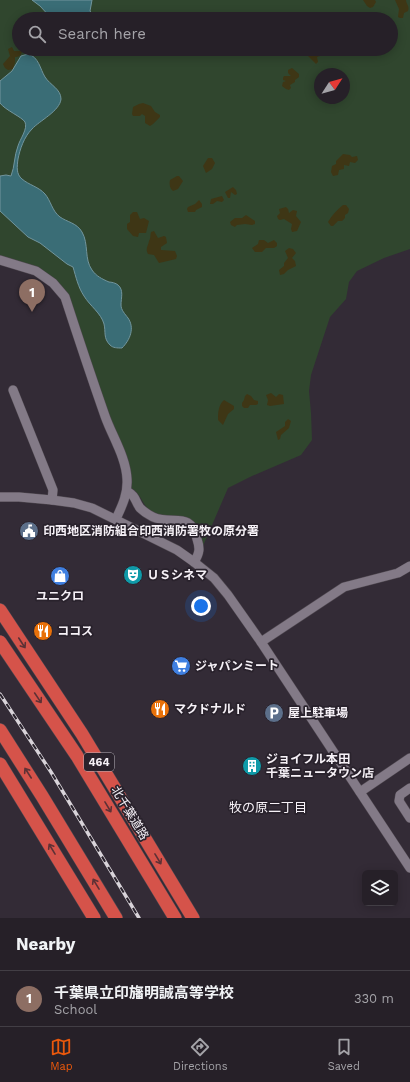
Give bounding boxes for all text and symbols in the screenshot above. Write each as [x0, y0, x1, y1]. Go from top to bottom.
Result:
search box [12, 12, 398, 56]
icon: search [26, 23, 48, 45]
text: Search here [58, 25, 146, 43]
north arrow [314, 68, 350, 104]
pin: 1 [19, 279, 45, 312]
public building icon: 印西地区消防組合印西消防署牧の原分署 [18, 520, 40, 542]
place label: 印西地区消防組合印西消防署牧の原分署 [43, 524, 259, 538]
theatre icon: ＵＳシネマ [122, 564, 144, 586]
shop icon: ユニクロ [49, 565, 71, 587]
place label: ＵＳシネマ [147, 568, 207, 582]
place label: ユニクロ [36, 589, 84, 603]
your location [191, 596, 211, 616]
restaurant icon: ココス [32, 620, 54, 642]
place label: ココス [57, 624, 93, 638]
one-way arrow [17, 637, 26, 648]
supermarket icon: ジャパンミート [170, 655, 192, 677]
place label: ジャパンミート [195, 659, 279, 673]
one-way arrow [34, 692, 42, 703]
restaurant icon: マクドナルド [149, 698, 171, 720]
place label: マクドナルド [174, 702, 246, 716]
parking icon: 屋上駐車場 [263, 702, 285, 724]
place label: 屋上駐車場 [288, 706, 348, 720]
place label: ジョイフル本田 千葉ニュータウン店 [266, 752, 374, 780]
road number: 464 [84, 753, 114, 771]
building icon: ジョイフル本田 千葉ニュータウン店 [241, 755, 263, 777]
one-way arrow [24, 768, 32, 779]
street label: 北千葉道路 [109, 784, 151, 842]
district label: 牧の原二丁目 [229, 800, 307, 815]
one-way arrow [105, 801, 113, 813]
one-way arrow [48, 844, 56, 855]
one-way arrow [155, 853, 163, 865]
map controls [362, 870, 398, 906]
button: layers [362, 870, 398, 906]
one-way arrow [91, 879, 100, 890]
text: Nearby [16, 934, 75, 954]
text: 千葉県立印旛明誠高等学校 [54, 984, 234, 1002]
text: 1 [26, 991, 32, 1006]
text: 330 m [354, 991, 394, 1006]
text: School [54, 1002, 97, 1017]
tab: Map [50, 1036, 73, 1073]
tab: Directions [173, 1036, 227, 1073]
tab: Saved [328, 1036, 360, 1073]

